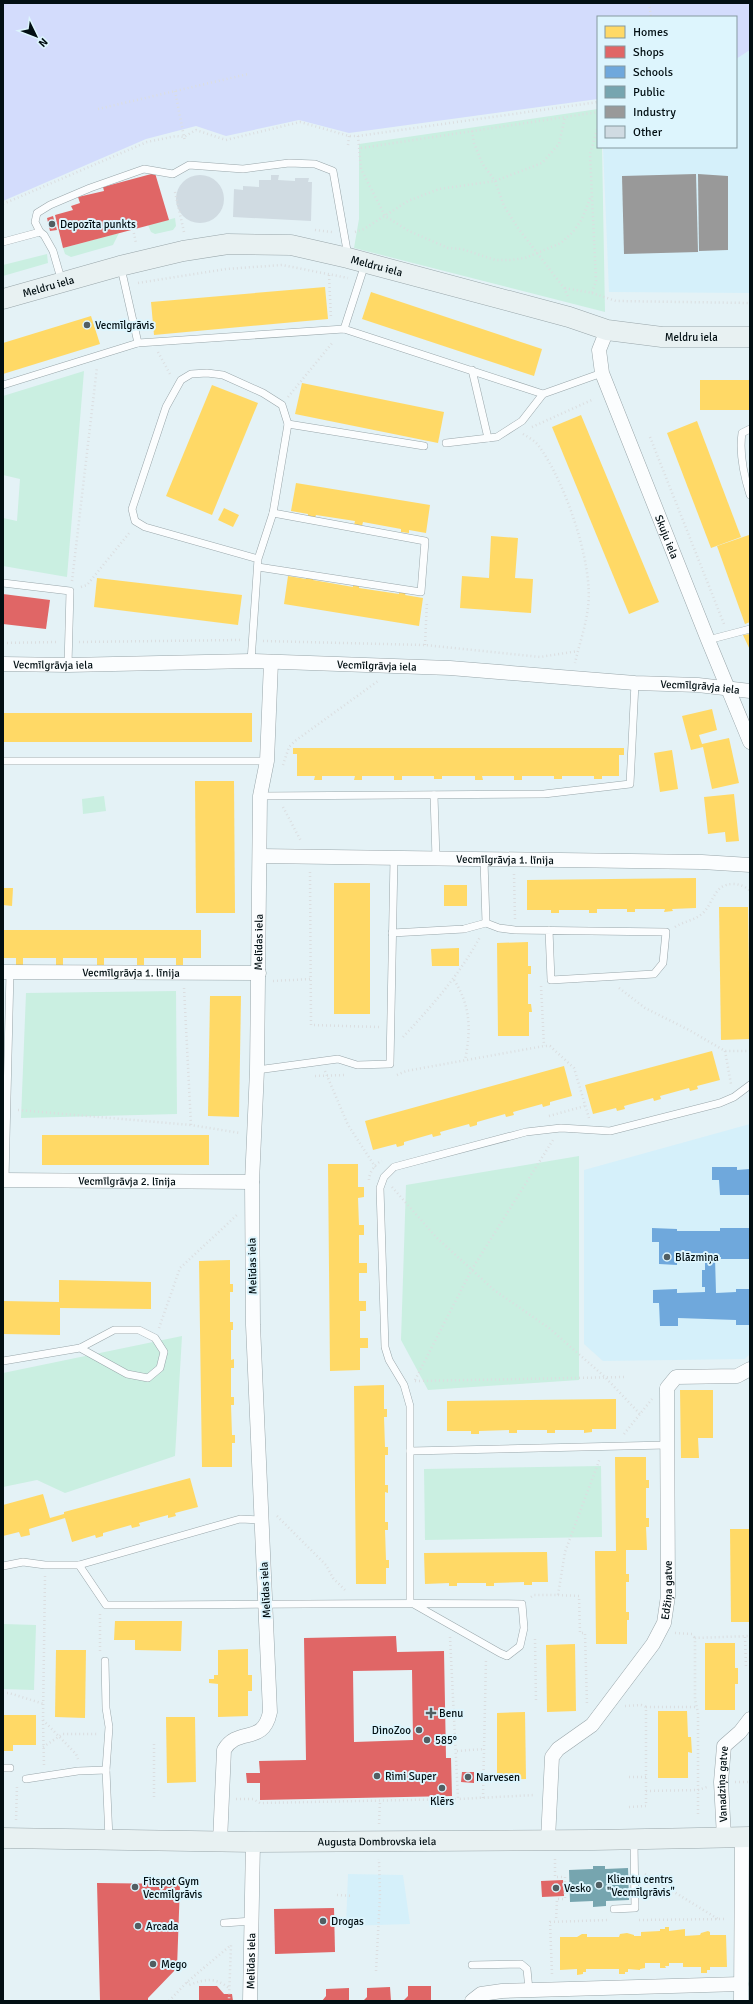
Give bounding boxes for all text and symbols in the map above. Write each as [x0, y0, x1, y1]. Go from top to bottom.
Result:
north arrow [16, 16, 56, 56]
legend [597, 16, 737, 148]
text: Homes [633, 25, 668, 40]
text: N [36, 35, 50, 50]
text: Shops [633, 45, 664, 60]
text: Schools [633, 65, 673, 80]
text: Public [633, 85, 665, 100]
text: Industry [633, 105, 676, 120]
text: Other [633, 125, 663, 140]
place label: Depozīta punkts [60, 218, 136, 231]
marker: Depozīta punkts [47, 219, 57, 229]
street label: Meldru iela [349, 253, 404, 279]
street label: Meldru iela [21, 273, 76, 300]
place label: Vecmīlgrāvis [95, 319, 154, 332]
marker: Vecmīlgrāvis [82, 320, 92, 330]
street label: Meldru iela [665, 331, 718, 344]
street label: Skuju iela [652, 513, 681, 561]
street label: Vecmīlgrāvja iela [13, 658, 93, 672]
street label: Vecmīlgrāvja iela [337, 658, 417, 674]
street label: Vecmīlgrāvja iela [660, 678, 741, 697]
street label: Vecmīlgrāvja 1. līnija [456, 853, 554, 867]
street label: Melīdas iela [252, 913, 266, 971]
street label: Vecmīlgrāvja 1. līnija [82, 966, 180, 980]
street label: Vecmīlgrāvja 2. līnija [78, 1175, 176, 1188]
street label: Melīdas iela [246, 1237, 259, 1294]
place label: Blāzmiņa [675, 1251, 719, 1264]
marker: Blāzmiņa [662, 1252, 672, 1262]
street label: Edžiņa gatve [659, 1560, 675, 1621]
street label: Melīdas iela [258, 1561, 273, 1619]
place label: Benu [439, 1707, 463, 1720]
marker: Benu [426, 1708, 436, 1718]
place label: DinoZoo [372, 1724, 411, 1737]
marker: DinoZoo [414, 1725, 424, 1735]
place label: 585° [435, 1734, 457, 1747]
marker: 585° [422, 1735, 432, 1745]
street label: Vanadziņa gatve [715, 1745, 731, 1823]
place label: Rimi Super [385, 1770, 436, 1783]
marker: Rimi Super [372, 1771, 382, 1781]
place label: Narvesen [476, 1771, 520, 1784]
marker: Narvesen [463, 1772, 473, 1782]
marker: Klērs [437, 1783, 447, 1793]
place label: Klērs [430, 1795, 454, 1808]
street label: Augusta Dombrovska iela [318, 1835, 437, 1849]
place label: Klientu centrs "Vecmīlgrāvis" [607, 1873, 675, 1899]
place label: Fitspot Gym Vecmīlgrāvis [143, 1875, 202, 1901]
marker: Klientu centrs "Vecmīlgrāvis" [594, 1880, 604, 1890]
marker: Fitspot Gym Vecmīlgrāvis [130, 1882, 140, 1892]
place label: Vesko [564, 1882, 591, 1895]
marker: Vesko [551, 1883, 561, 1893]
place label: Drogas [331, 1915, 364, 1928]
marker: Drogas [318, 1916, 328, 1926]
place label: Arcada [146, 1920, 179, 1933]
marker: Arcada [133, 1921, 143, 1931]
street label: Melīdas iela [244, 1932, 258, 1989]
place label: Mego [161, 1958, 187, 1971]
marker: Mego [148, 1959, 158, 1969]

